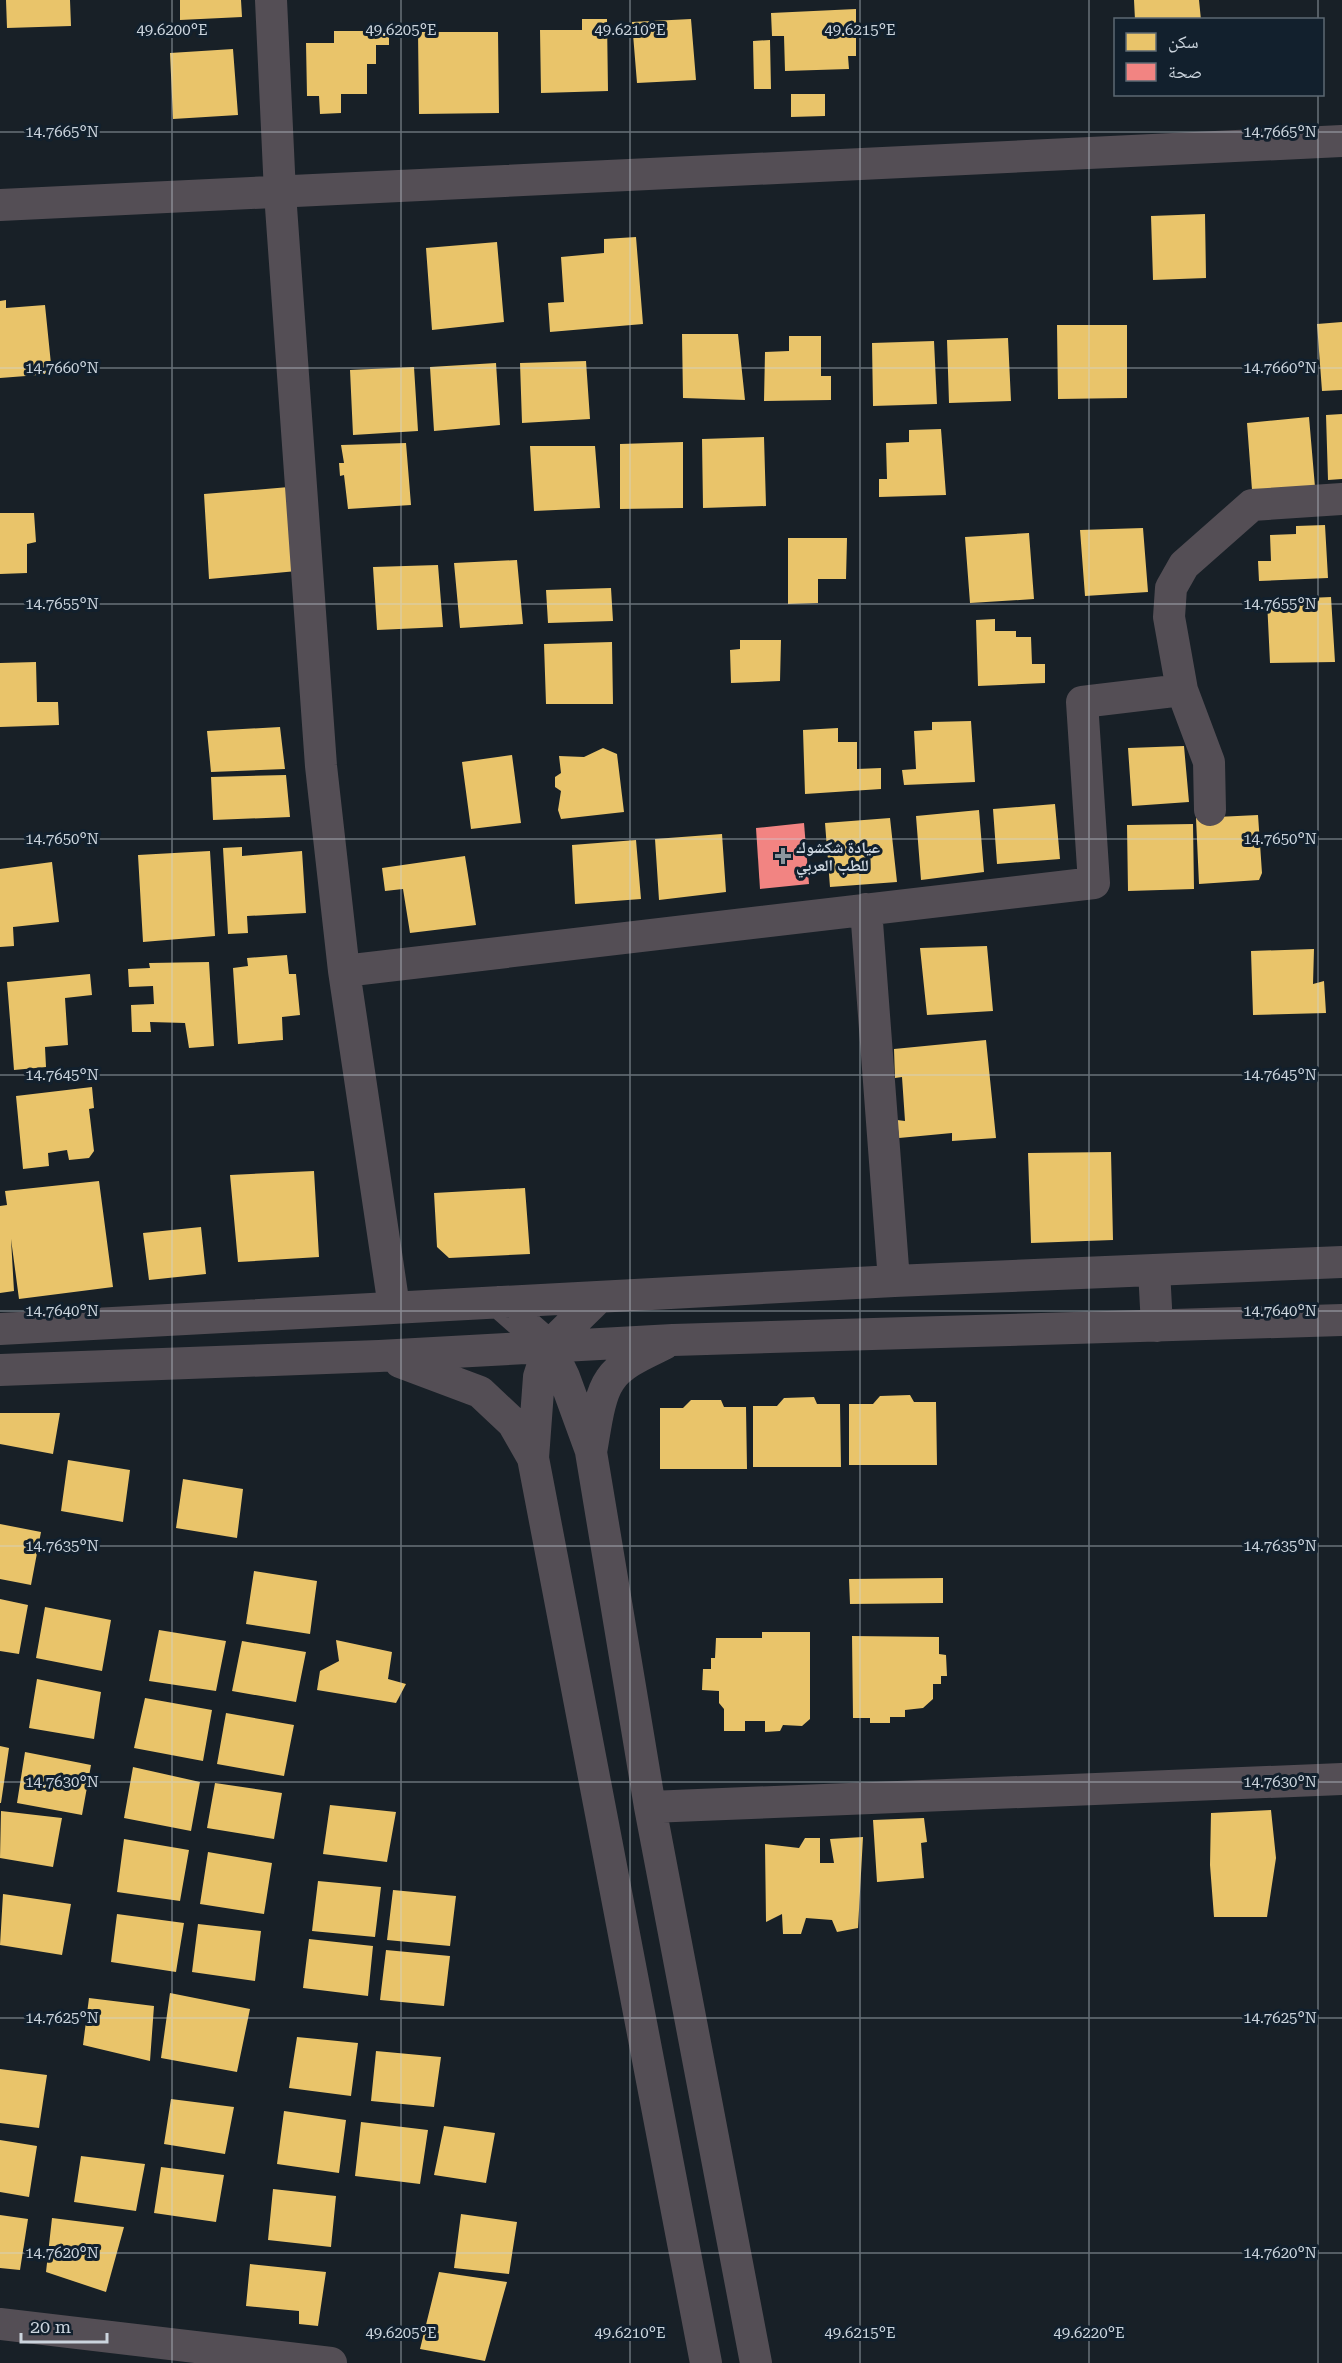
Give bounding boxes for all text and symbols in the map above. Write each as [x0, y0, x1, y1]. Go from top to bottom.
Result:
legend [1114, 18, 1324, 96]
text: 49.6200°E [136, 21, 208, 39]
text: 49.6205°E [365, 21, 437, 39]
text: 49.6210°E [594, 21, 666, 39]
text: 49.6215°E [824, 21, 896, 39]
text: سكن [1168, 31, 1199, 53]
text: صحة [1168, 61, 1202, 82]
text: 14.7665°N [25, 123, 99, 141]
text: 14.7665°N [1243, 123, 1317, 141]
text: 14.7660°N [25, 359, 99, 377]
text: 14.7660°N [1243, 359, 1317, 377]
text: 14.7655°N [25, 595, 99, 613]
text: 14.7655°N [1243, 595, 1317, 613]
text: 14.7650°N [25, 830, 99, 848]
text: 14.7650°N [1243, 830, 1317, 848]
place label: عيادة شكشوك للطب العربي [796, 838, 880, 878]
marker: عيادة شكشوك للطب العربي [774, 847, 792, 865]
text: 14.7645°N [25, 1066, 99, 1084]
text: 14.7645°N [1243, 1066, 1317, 1084]
text: 14.7640°N [25, 1302, 99, 1320]
text: 14.7640°N [1243, 1302, 1317, 1320]
text: 14.7635°N [25, 1537, 99, 1555]
text: 14.7635°N [1243, 1537, 1317, 1555]
text: 14.7630°N [25, 1773, 99, 1791]
text: 14.7630°N [1243, 1773, 1317, 1791]
text: 14.7625°N [25, 2009, 99, 2027]
text: 14.7625°N [1243, 2009, 1317, 2027]
text: 14.7620°N [25, 2244, 99, 2262]
text: 14.7620°N [1243, 2244, 1317, 2262]
scale bar [21, 2306, 106, 2344]
text: 20 m [30, 2316, 71, 2337]
text: 49.6205°E [365, 2324, 437, 2342]
text: 49.6210°E [594, 2324, 666, 2342]
text: 49.6215°E [824, 2324, 896, 2342]
text: 49.6220°E [1053, 2324, 1125, 2342]

